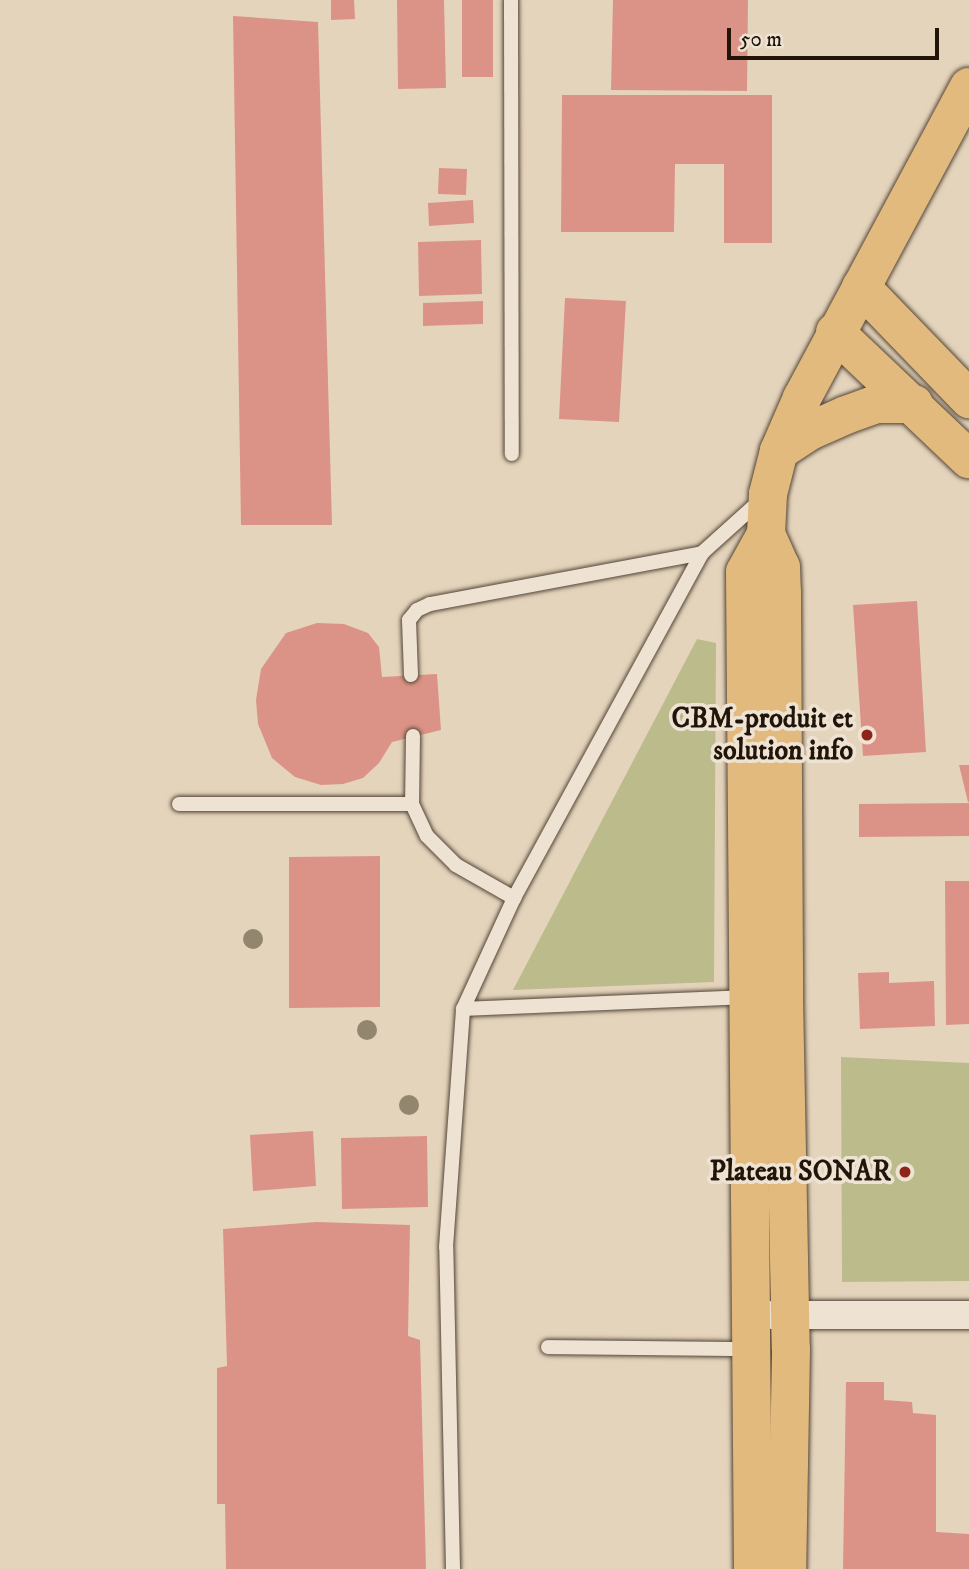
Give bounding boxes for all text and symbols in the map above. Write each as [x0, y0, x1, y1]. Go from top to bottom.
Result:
scale bar [731, 14, 943, 58]
text: 50 m [740, 27, 782, 53]
place label: CBM-produit et solution info [672, 702, 853, 768]
marker: CBM-produit et solution info [859, 727, 875, 743]
place label: Plateau SONAR [710, 1155, 891, 1189]
marker: Plateau SONAR [897, 1164, 913, 1180]

